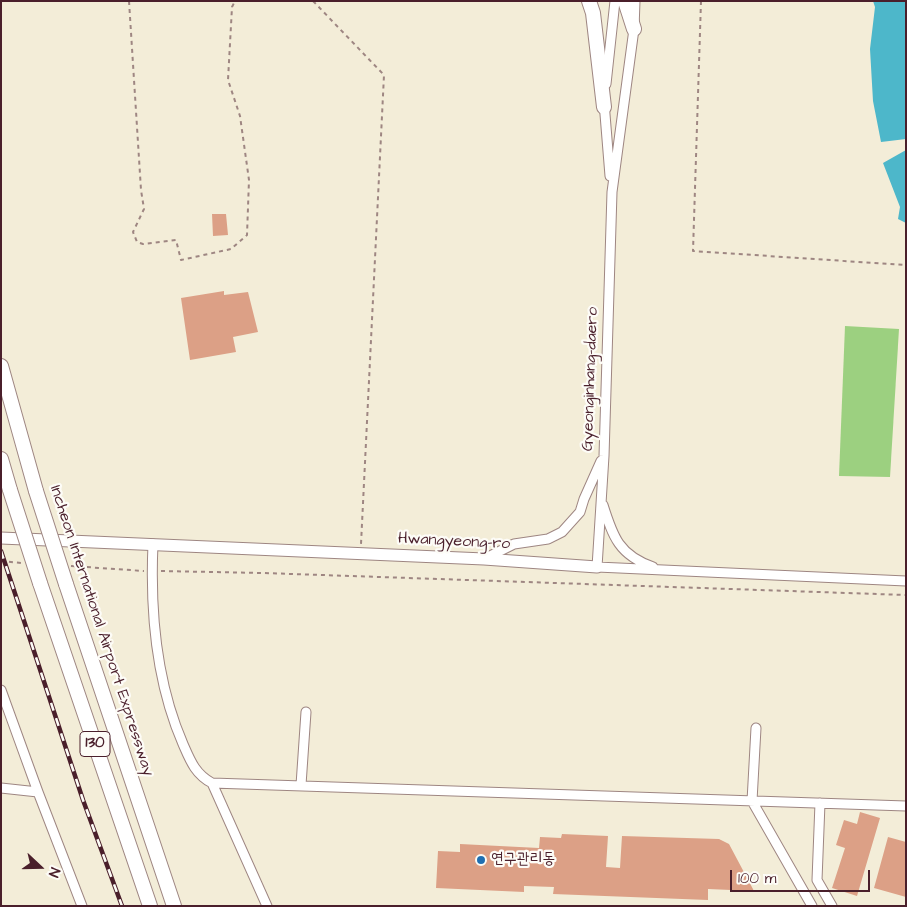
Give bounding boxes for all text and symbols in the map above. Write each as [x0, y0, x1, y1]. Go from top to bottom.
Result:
street label: Gyeonginhang-daero [579, 307, 603, 451]
street label: Incheon International Airport Expressway [45, 483, 157, 779]
street label: Hwangyeong-ro [397, 529, 511, 555]
road number: 130 [80, 732, 110, 756]
north arrow [15, 842, 65, 892]
place label: 연구관리동 [491, 850, 555, 870]
marker: 연구관리동 [475, 854, 487, 866]
scale bar [732, 860, 872, 892]
text: N [43, 865, 65, 880]
text: 100 m [738, 868, 777, 889]

